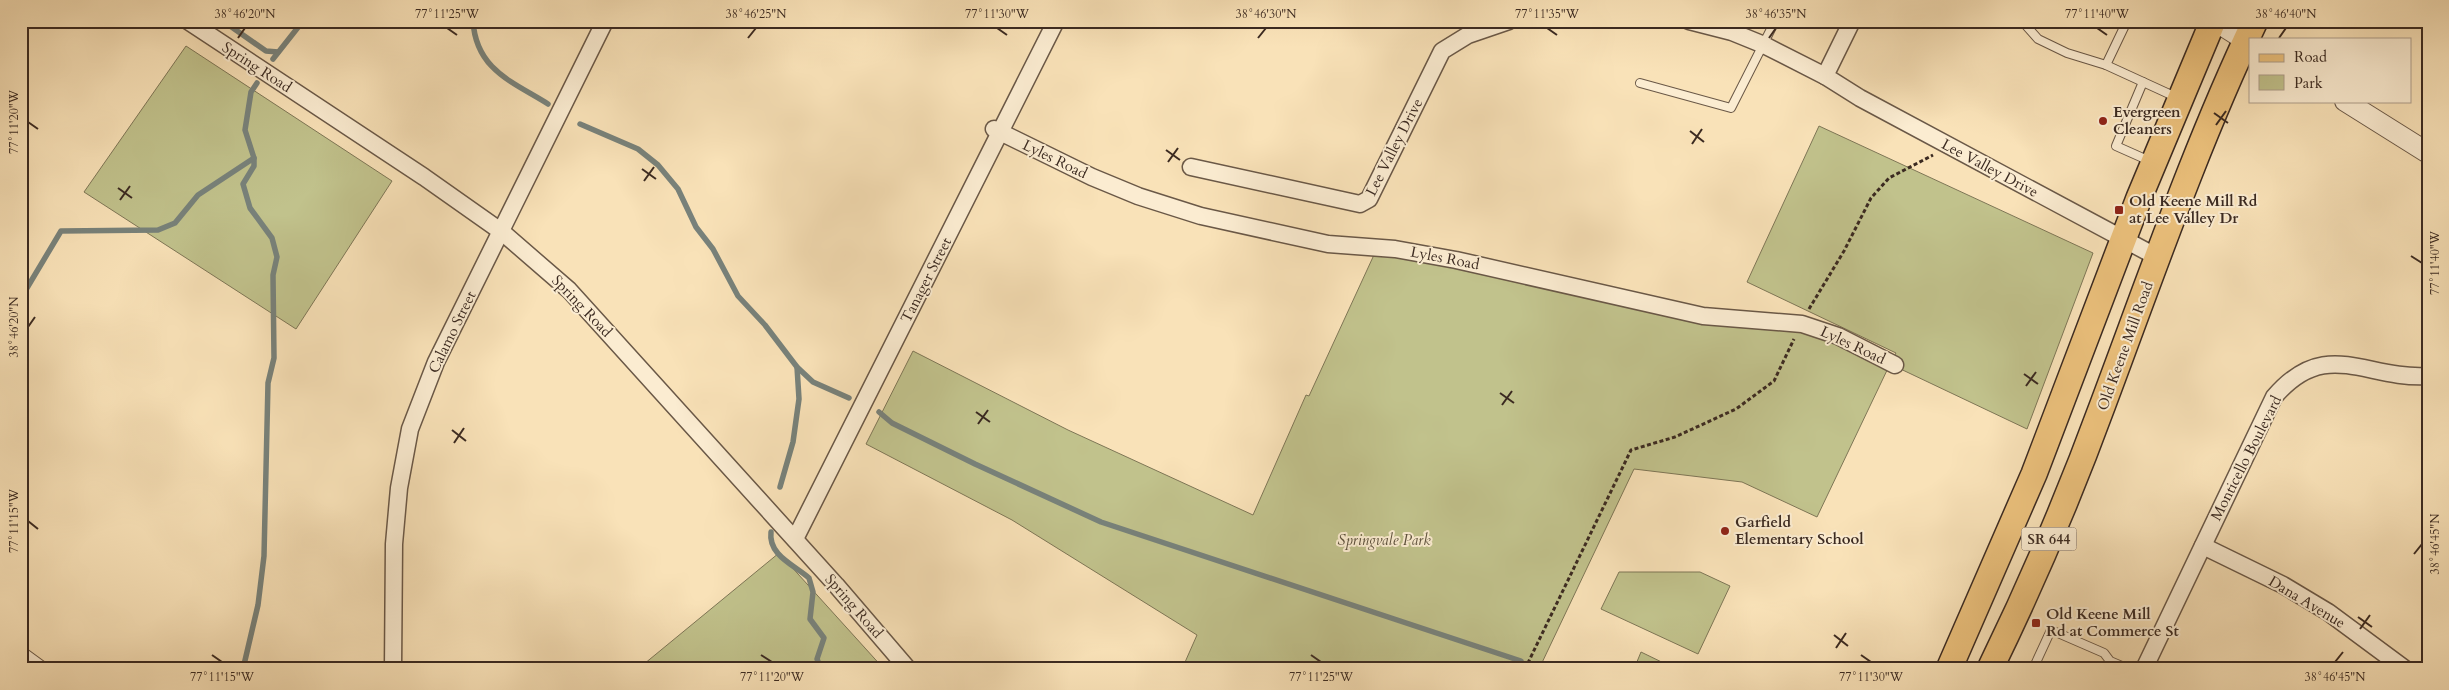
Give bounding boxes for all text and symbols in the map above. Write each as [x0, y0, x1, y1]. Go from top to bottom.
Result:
text: 38°46'20"N [215, 6, 276, 22]
text: 77°11'25"W [415, 6, 480, 22]
text: 38°46'25"N [726, 6, 787, 22]
text: 77°11'30"W [965, 6, 1030, 22]
text: 38°46'30"N [1236, 6, 1297, 22]
text: 77°11'35"W [1515, 6, 1580, 22]
text: 38°46'35"N [1746, 6, 1807, 22]
text: 77°11'40"W [2065, 6, 2130, 22]
text: 38°46'40"N [2256, 6, 2317, 22]
street label: Spring Road [218, 37, 296, 97]
legend [2249, 38, 2412, 102]
text: Road [2294, 47, 2327, 67]
text: Park [2294, 73, 2323, 93]
text: 77°11'20"W [6, 89, 22, 154]
street label: Lee Valley Drive [1361, 95, 1427, 199]
place label: Evergreen Cleaners [2113, 102, 2181, 139]
marker: Evergreen Cleaners [2097, 115, 2109, 127]
street label: Lee Valley Drive [1938, 134, 2042, 202]
street label: Lyles Road [1019, 135, 1091, 183]
place label: Old Keene Mill Rd at Lee Valley Dr [2129, 191, 2258, 228]
marker: Old Keene Mill Rd at Lee Valley Dr [2113, 204, 2125, 216]
text: 77°11'40"W [2427, 230, 2443, 295]
street label: Tanager Street [896, 234, 956, 326]
street label: Lyles Road [1409, 242, 1481, 274]
street label: Spring Road [547, 271, 617, 341]
street label: Old Keene Mill Road [2092, 279, 2158, 413]
street label: Calamo Street [423, 287, 481, 376]
text: 38°46'20"N [6, 296, 22, 357]
street label: Lyles Road [1817, 321, 1889, 369]
street label: Monticello Boulevard [2206, 392, 2286, 524]
text: 77°11'15"W [6, 488, 22, 553]
place label: Garfield Elementary School [1735, 512, 1864, 549]
text: 38°46'45"N [2427, 513, 2443, 574]
marker: Garfield Elementary School [1719, 525, 1731, 537]
road number: SR 644 [2022, 528, 2076, 550]
park label: Springvale Park [1337, 530, 1431, 550]
street label: Spring Road [820, 570, 888, 642]
street label: Dana Avenue [2265, 571, 2349, 633]
place label: Old Keene Mill Rd at Commerce St [2046, 604, 2180, 641]
marker: Old Keene Mill Rd at Commerce St [2030, 617, 2042, 629]
text: 77°11'15"W [190, 669, 255, 685]
text: 77°11'20"W [740, 669, 805, 685]
text: 77°11'25"W [1289, 669, 1354, 685]
text: 77°11'30"W [1839, 669, 1904, 685]
text: 38°46'45"N [2305, 669, 2366, 685]

